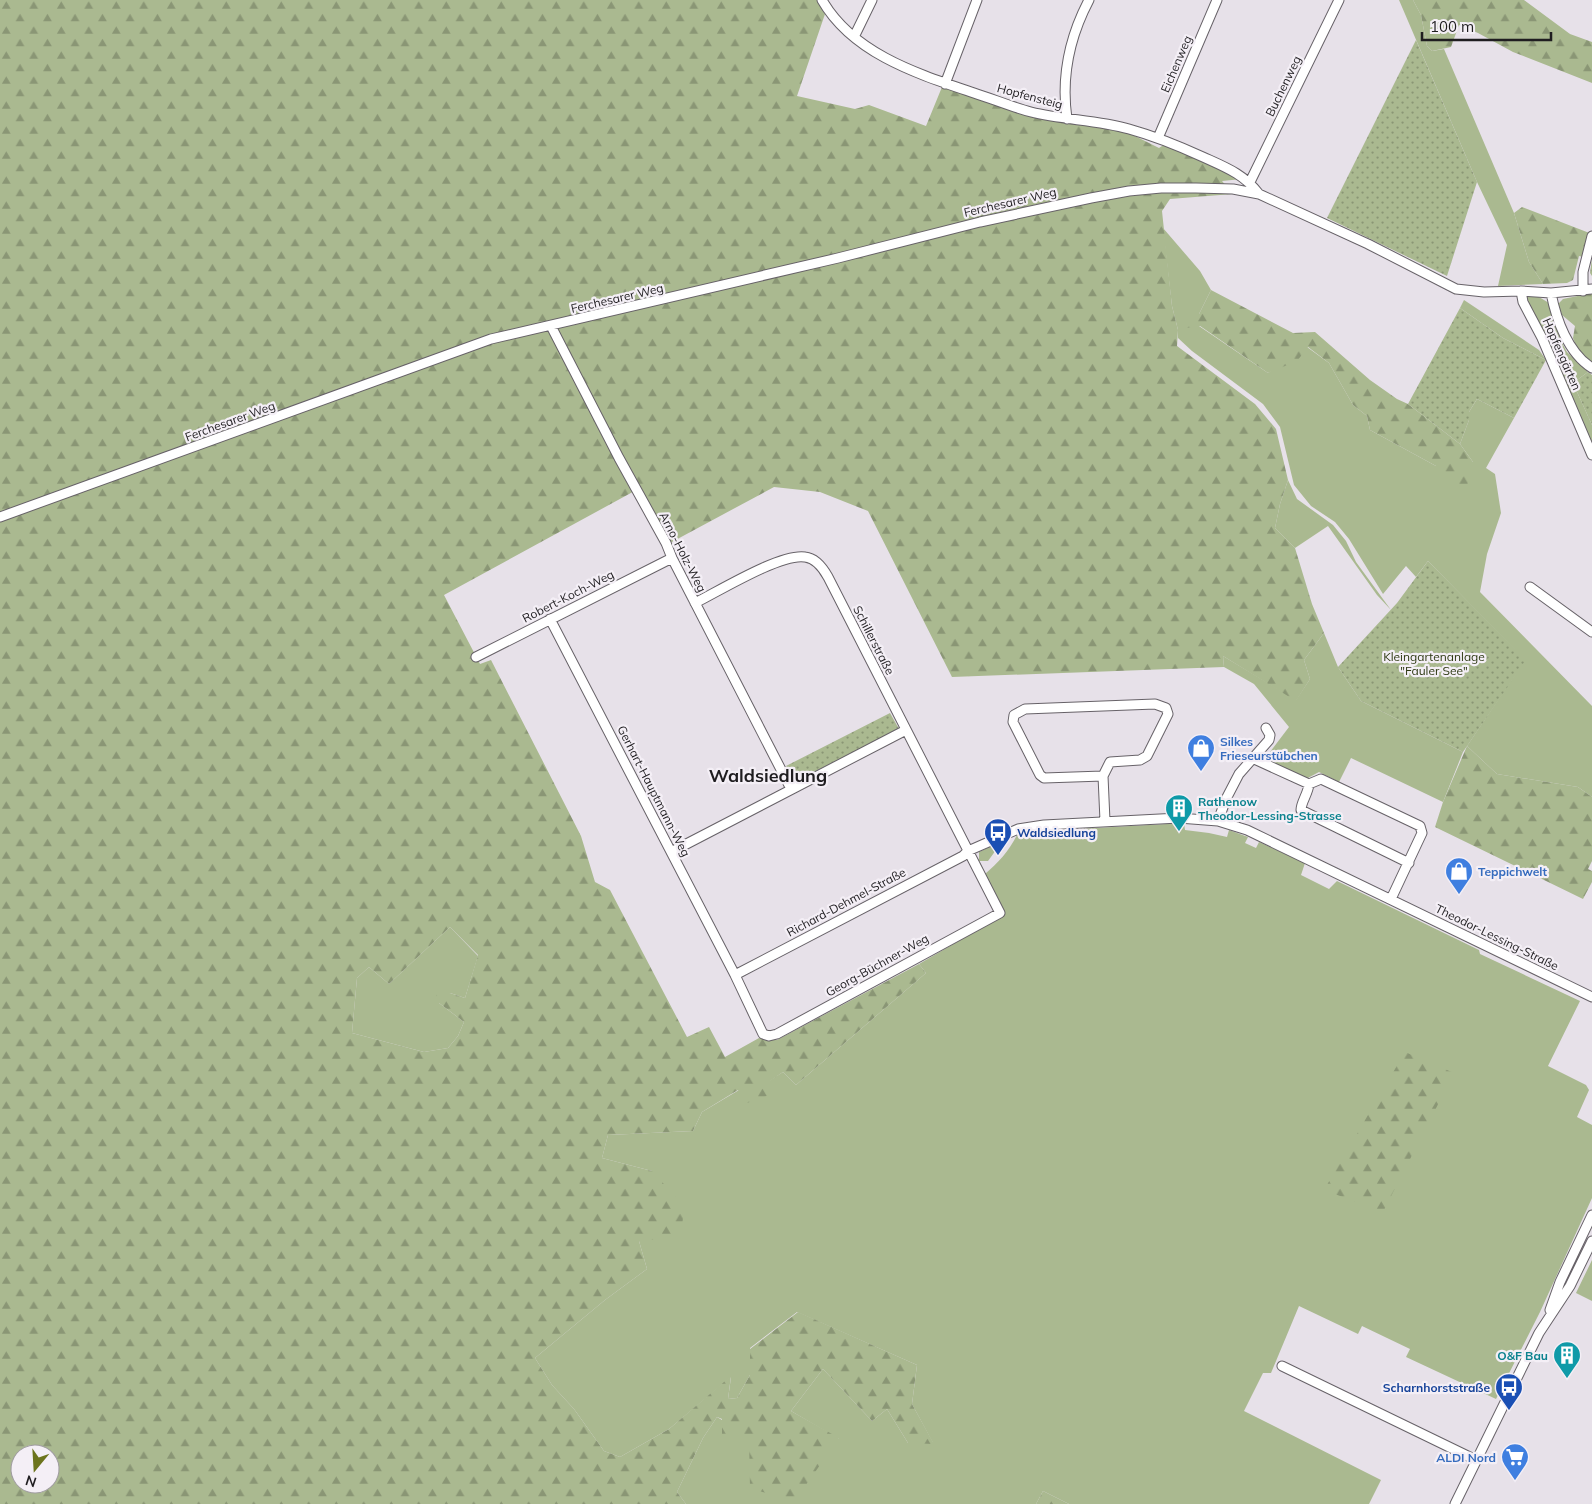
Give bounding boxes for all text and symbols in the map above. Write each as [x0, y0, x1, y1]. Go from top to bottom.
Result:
scale bar [1422, 10, 1551, 42]
text: 100 m [1430, 17, 1474, 36]
street label: Eichenweg [1157, 33, 1195, 95]
street label: Buchenweg [1262, 53, 1304, 119]
street label: Hopfensteig [996, 80, 1064, 112]
street label: Ferchesarer Weg [962, 184, 1058, 220]
street label: Ferchesarer Weg [569, 280, 665, 316]
street label: Hopfengärten [1539, 316, 1585, 392]
street label: Ferchesarer Weg [183, 398, 277, 444]
street label: Arno-Holz-Weg [656, 509, 710, 595]
street label: Robert-Koch-Weg [520, 566, 616, 626]
street label: Schillerstraße [850, 603, 898, 677]
park label: Kleingartenanlage "Fauler See" [1383, 649, 1485, 678]
street label: Gerhart-Hauptmann-Weg [614, 723, 694, 859]
shop icon: Silkes Frieseurstübchen [1186, 733, 1216, 772]
place label: Silkes Frieseurstübchen [1220, 734, 1318, 763]
district label: Waldsiedlung [709, 764, 827, 787]
building icon: Rathenow Theodor-Lessing-Strasse [1164, 793, 1194, 832]
place label: Rathenow Theodor-Lessing-Strasse [1198, 794, 1342, 823]
bus stop icon: Waldsiedlung [983, 817, 1013, 856]
place label: Waldsiedlung [1017, 825, 1096, 840]
shop icon: Teppichwelt [1444, 856, 1474, 895]
street label: Richard-Dehmel-Straße [784, 864, 908, 940]
place label: Teppichwelt [1478, 864, 1547, 879]
street label: Theodor-Lessing-Straße [1433, 901, 1561, 973]
street label: Georg-Büchner-Weg [823, 930, 931, 1000]
building icon: O&F Bau [1552, 1340, 1582, 1379]
place label: O&F Bau [1497, 1348, 1548, 1363]
bus stop icon: Scharnhorststraße [1494, 1372, 1524, 1411]
place label: Scharnhorststraße [1383, 1380, 1490, 1395]
supermarket icon: ALDI Nord [1500, 1442, 1530, 1481]
north arrow [10, 1444, 60, 1494]
place label: ALDI Nord [1436, 1450, 1496, 1465]
text: N [23, 1471, 39, 1492]

